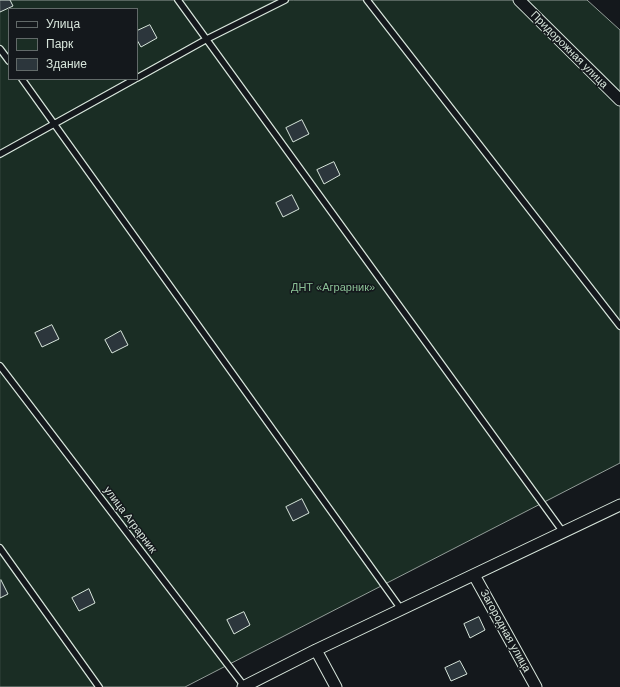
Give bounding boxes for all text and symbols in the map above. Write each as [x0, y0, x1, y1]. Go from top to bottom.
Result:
legend [8, 8, 138, 80]
street label: Придорожная улица [528, 9, 610, 91]
text: Улица [46, 17, 80, 31]
text: Парк [46, 37, 73, 51]
text: Здание [46, 57, 87, 71]
park label: ДНТ «Аграрник» [291, 281, 375, 295]
street label: улица Аграрник [101, 484, 159, 556]
street label: Загородная улица [477, 587, 533, 675]

